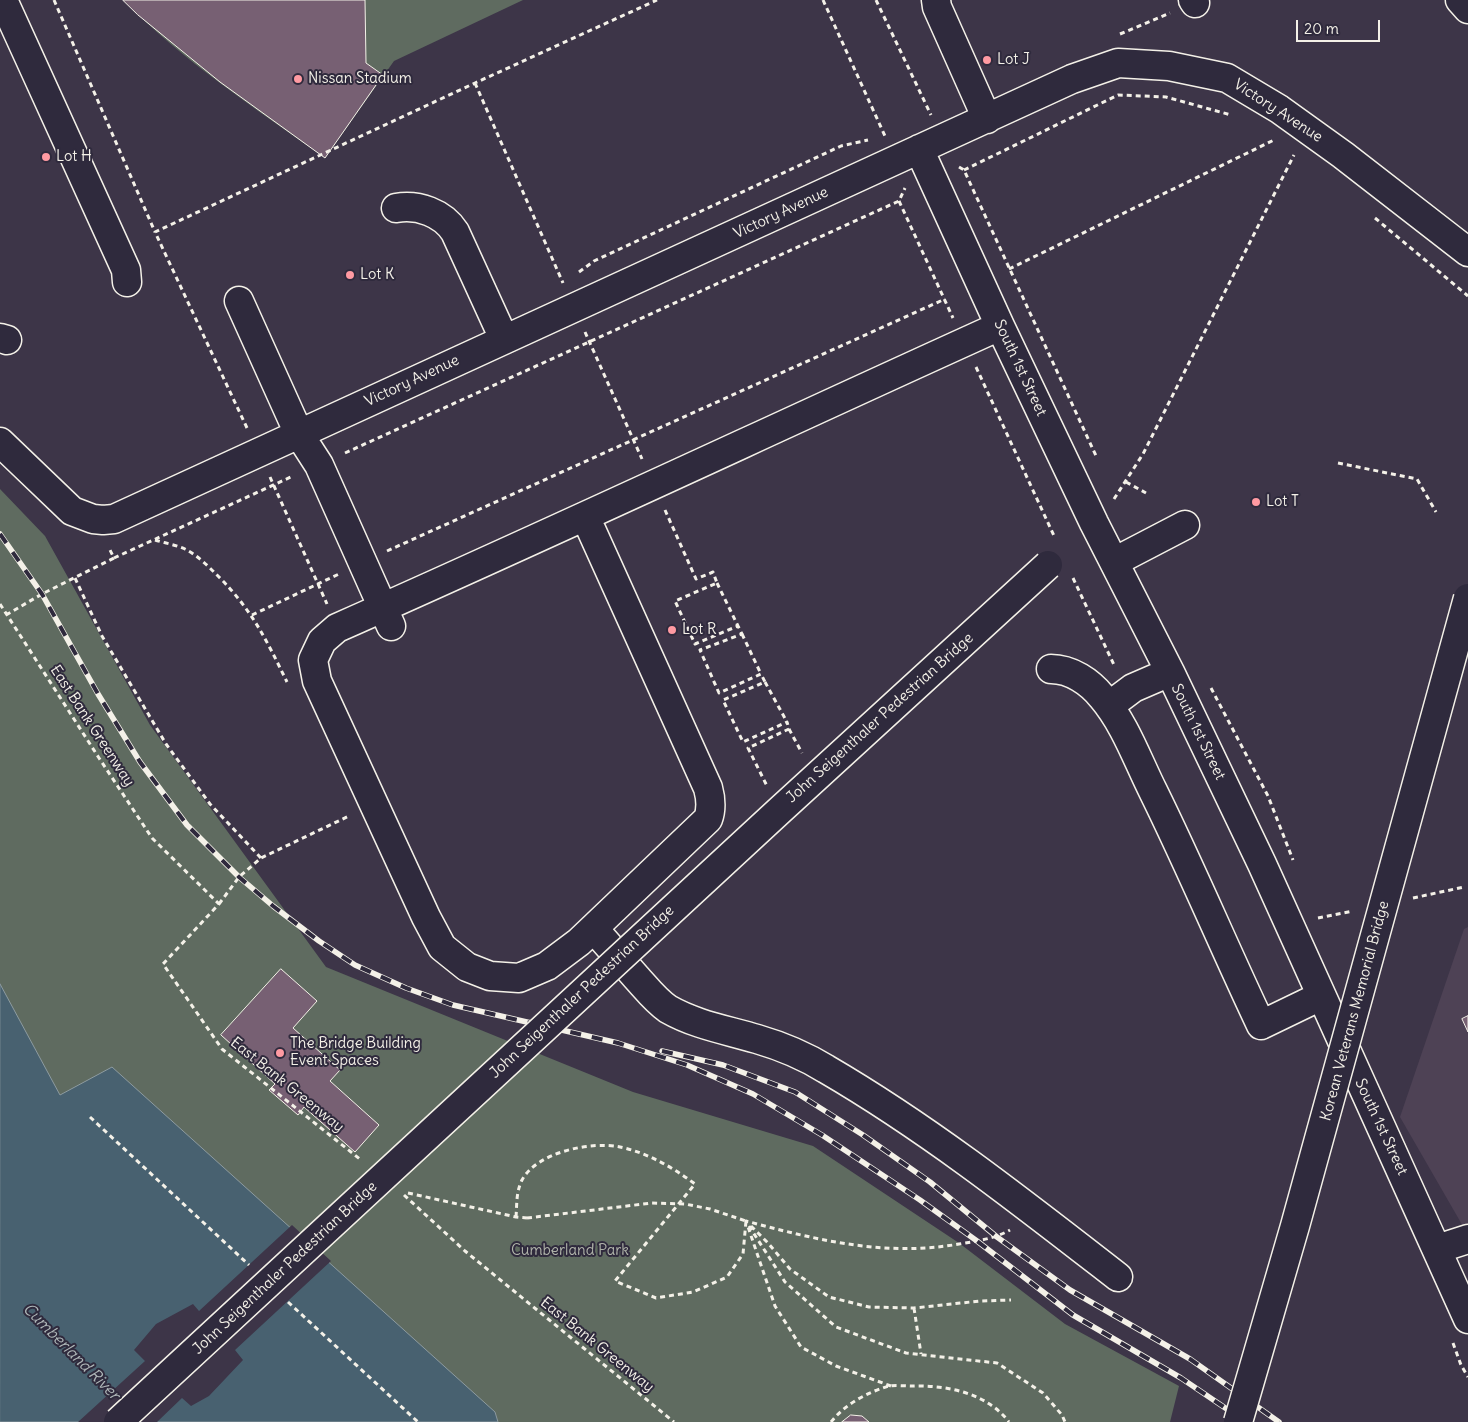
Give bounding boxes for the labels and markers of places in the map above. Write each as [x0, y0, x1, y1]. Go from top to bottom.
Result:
place label: Lot J [997, 51, 1030, 69]
marker: Lot J [981, 54, 993, 66]
place label: Nissan Stadium [308, 70, 412, 88]
marker: Nissan Stadium [292, 73, 304, 85]
place label: Lot H [56, 148, 92, 166]
marker: Lot H [40, 151, 52, 163]
place label: Lot K [360, 266, 394, 284]
marker: Lot K [344, 269, 356, 281]
place label: Lot T [1266, 493, 1299, 511]
marker: Lot T [1250, 496, 1262, 508]
place label: Lot R [682, 621, 716, 639]
marker: Lot R [666, 624, 678, 636]
place label: The Bridge Building Event Spaces [290, 1035, 421, 1070]
marker: The Bridge Building Event Spaces [274, 1047, 286, 1059]

